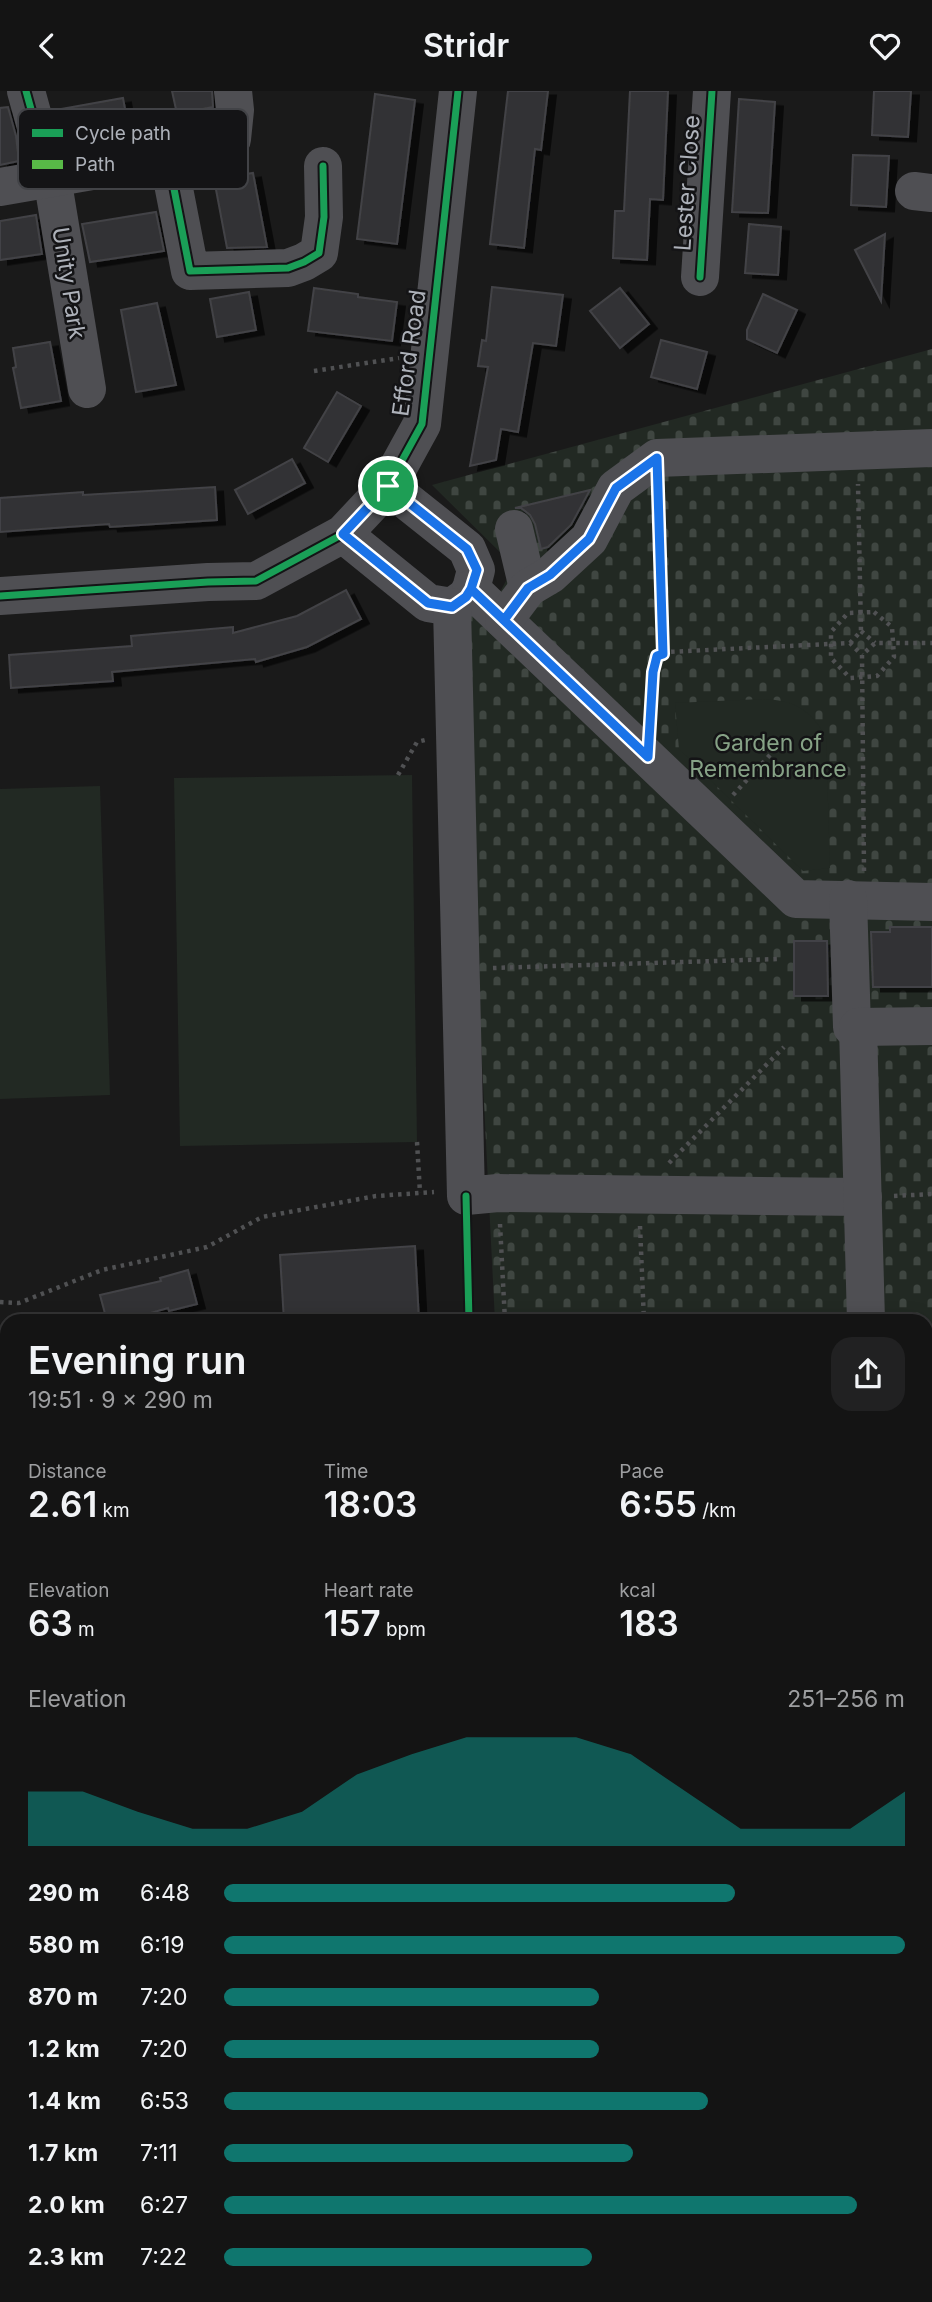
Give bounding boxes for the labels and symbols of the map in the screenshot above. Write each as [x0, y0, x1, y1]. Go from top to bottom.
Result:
legend [18, 109, 248, 189]
street label: Lester Close [668, 114, 706, 252]
text: Cycle path [75, 122, 171, 145]
text: Path [75, 153, 115, 176]
street label: Unity Park [46, 225, 92, 341]
street label: Efford Road [386, 288, 432, 418]
pin [358, 456, 418, 516]
park label: Garden of Remembrance [689, 729, 847, 783]

